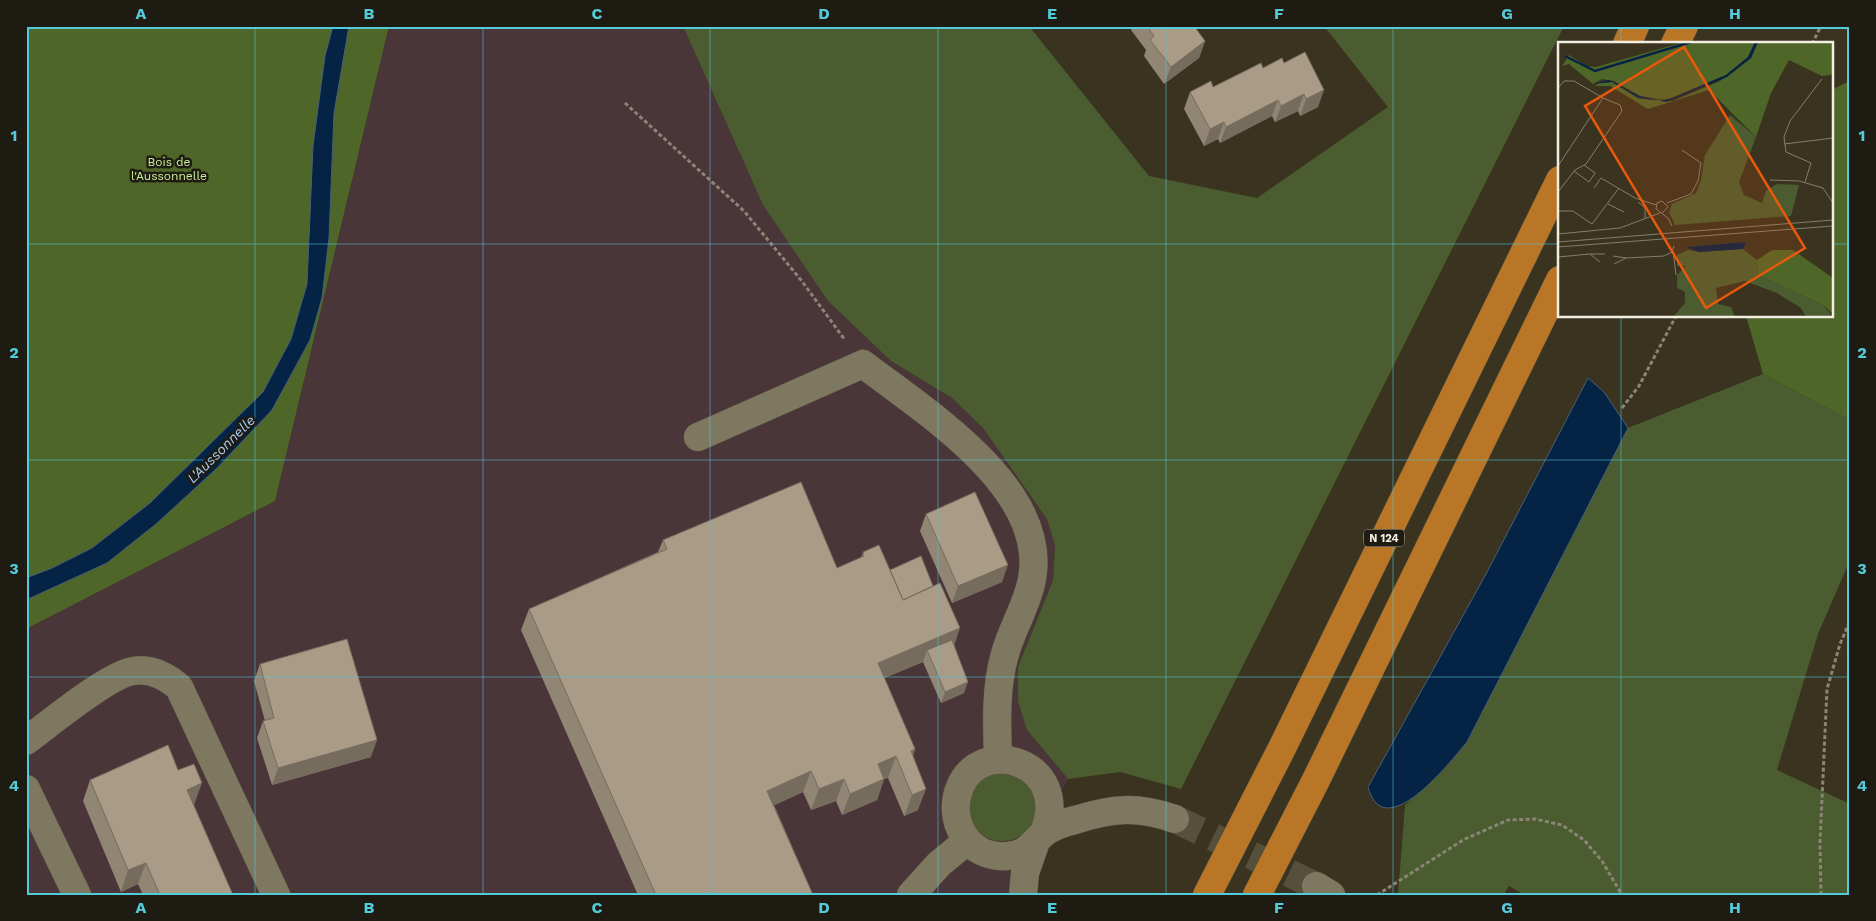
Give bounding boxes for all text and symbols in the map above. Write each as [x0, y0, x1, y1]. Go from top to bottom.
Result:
text: A [136, 4, 147, 23]
text: B [364, 4, 375, 23]
text: C [592, 4, 603, 23]
text: D [818, 4, 830, 23]
text: E [1047, 4, 1057, 23]
text: F [1274, 4, 1284, 23]
text: G [1501, 4, 1513, 23]
text: H [1729, 4, 1741, 23]
inset map [1558, 42, 1834, 318]
text: 1 [11, 126, 17, 145]
text: 1 [1859, 126, 1865, 145]
park label: Bois de l'Aussonnelle [131, 155, 207, 183]
text: 2 [9, 343, 19, 362]
text: 2 [1857, 343, 1867, 362]
water label: L'Aussonnelle [184, 412, 258, 486]
road number: N 124 [1364, 530, 1404, 546]
text: 3 [9, 559, 19, 578]
text: 3 [1857, 559, 1867, 578]
text: 4 [9, 776, 19, 795]
text: 4 [1857, 776, 1867, 795]
text: A [136, 898, 147, 917]
text: B [364, 898, 375, 917]
text: C [592, 898, 603, 917]
text: D [818, 898, 830, 917]
text: E [1047, 898, 1057, 917]
text: F [1274, 898, 1284, 917]
text: G [1501, 898, 1513, 917]
text: H [1729, 898, 1741, 917]

